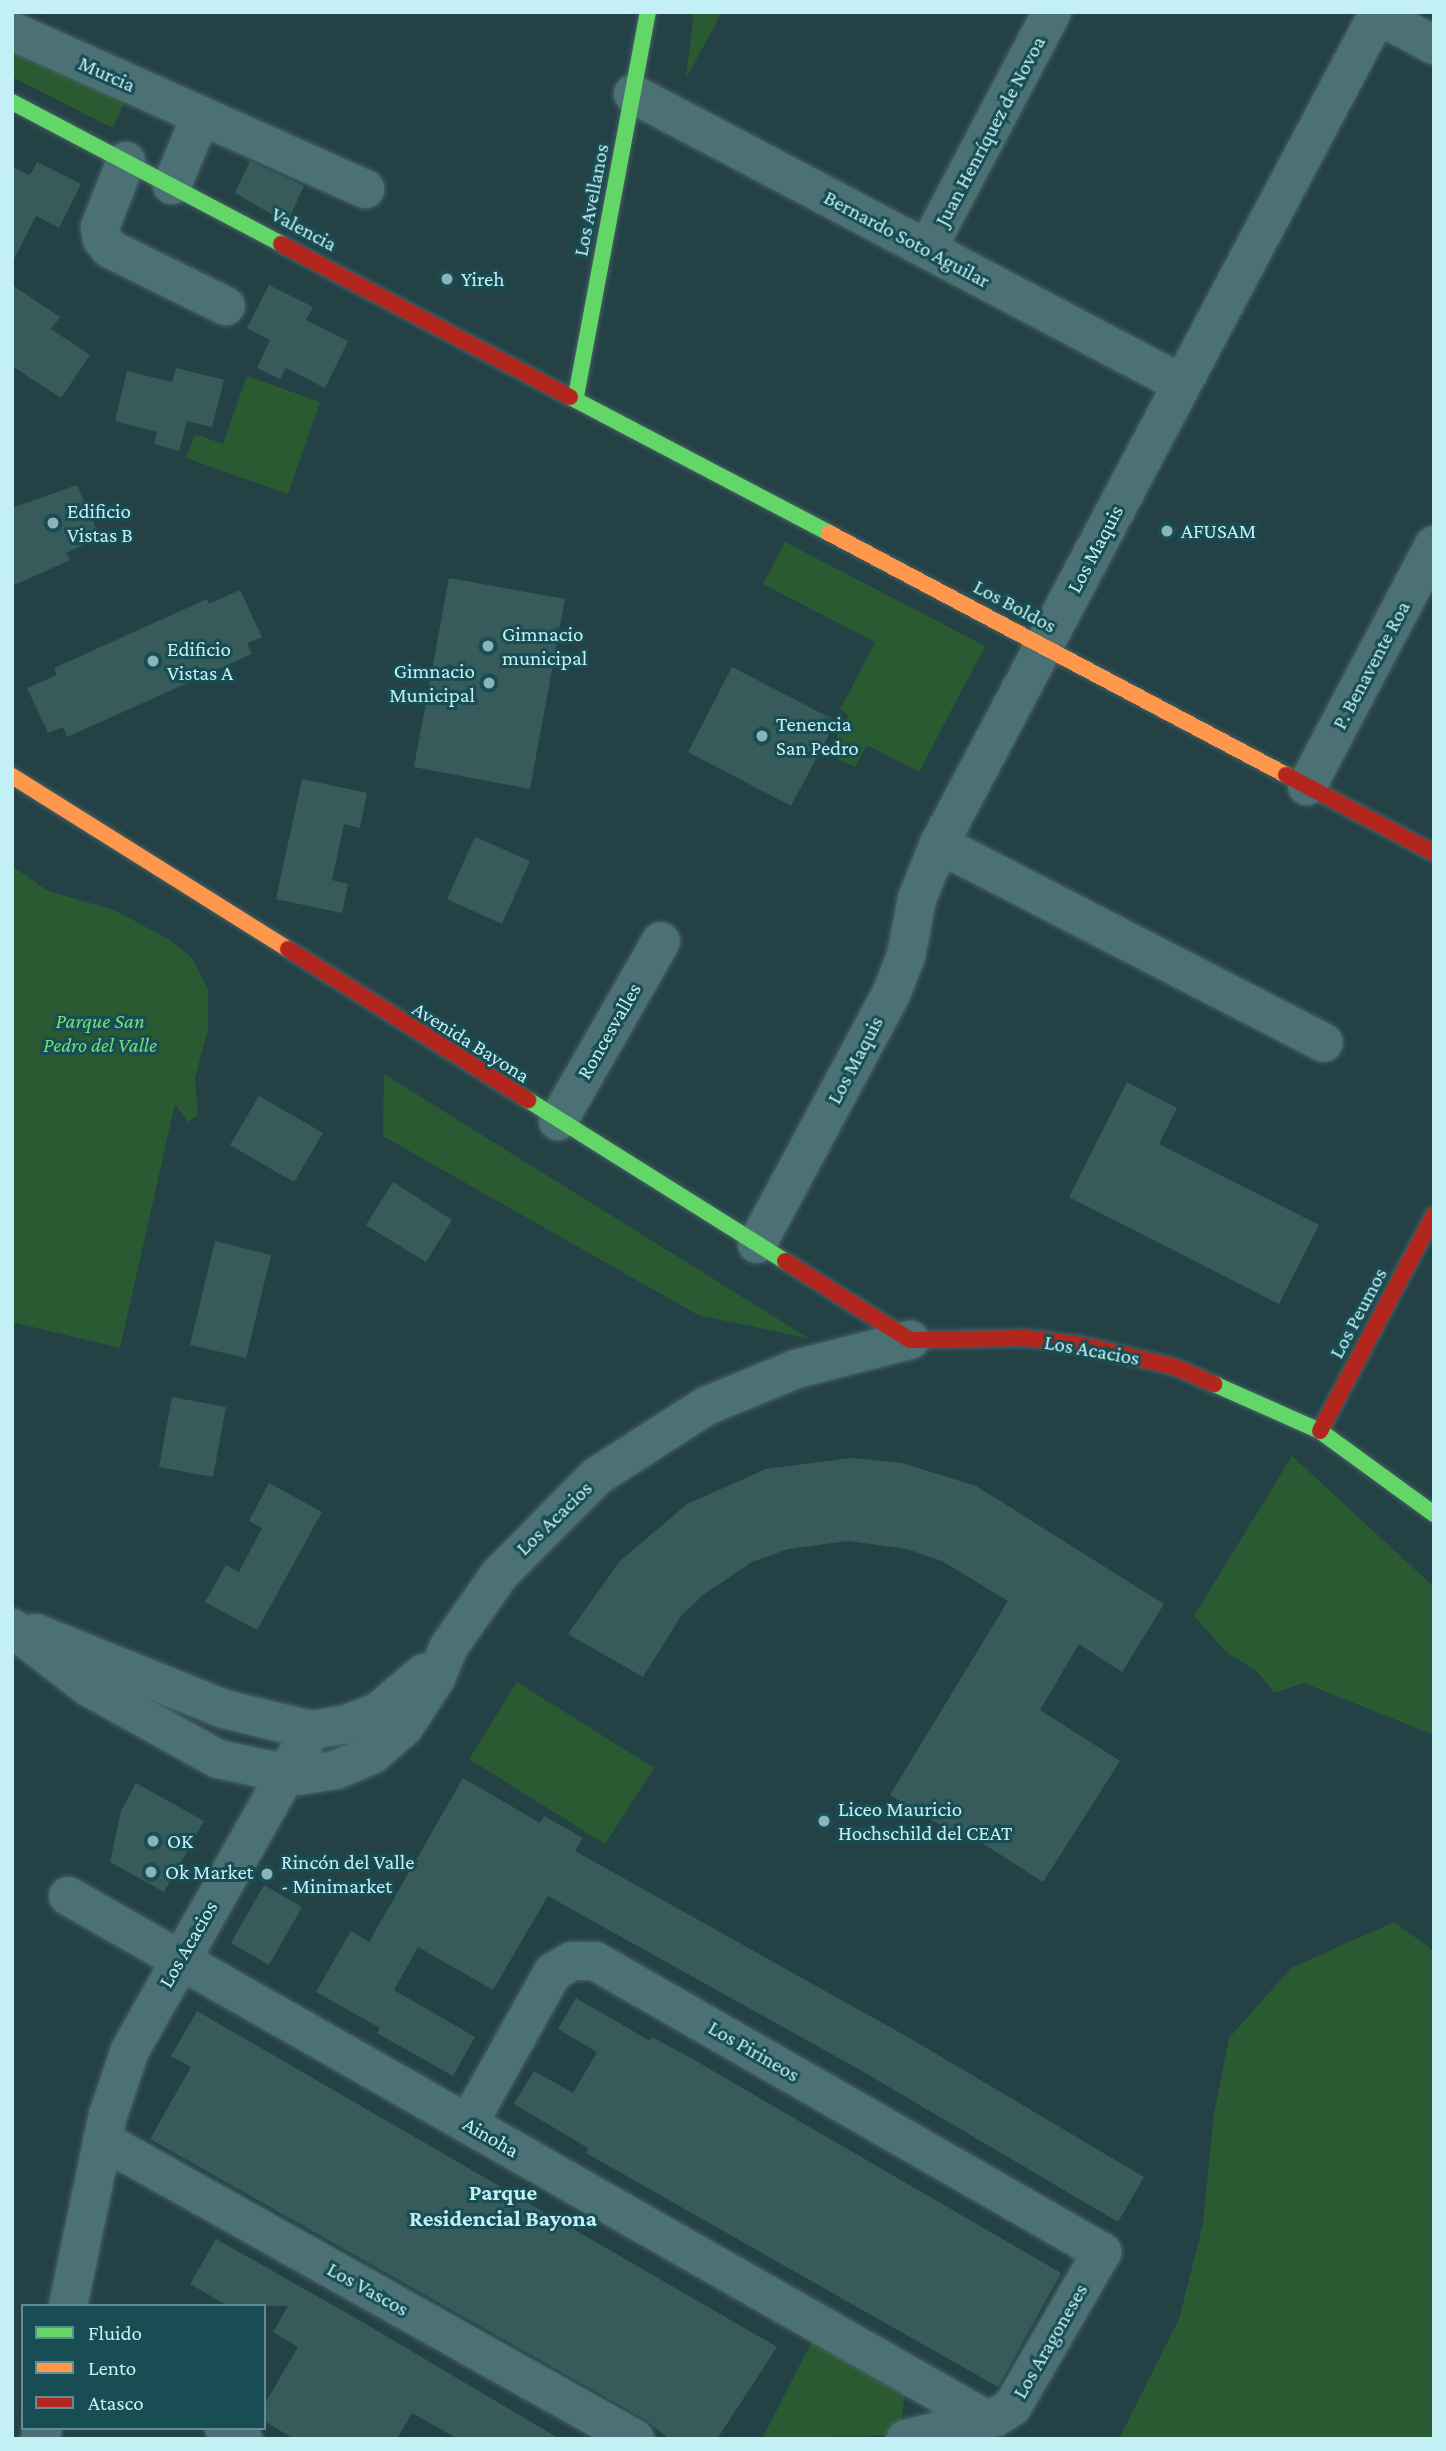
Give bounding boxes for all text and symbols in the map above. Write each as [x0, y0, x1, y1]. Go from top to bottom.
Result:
street label: Juan Henríquez de Novoa [929, 32, 1051, 230]
street label: Murcia [75, 50, 139, 98]
street label: Los Avellanos [568, 142, 614, 258]
street label: Bernardo Soto Aguilar [820, 185, 994, 293]
street label: Valencia [267, 201, 341, 257]
place label: Yireh [461, 266, 504, 292]
marker: Yireh [439, 271, 455, 287]
place label: Edificio Vistas B [67, 498, 133, 548]
street label: Los Maquis [1061, 501, 1129, 597]
marker: Edificio Vistas B [45, 515, 61, 531]
place label: AFUSAM [1181, 518, 1256, 544]
marker: AFUSAM [1159, 523, 1175, 539]
street label: Los Boldos [969, 574, 1061, 638]
street label: P. Benavente Roa [1327, 596, 1415, 734]
place label: Gimnacio municipal [502, 621, 587, 671]
place label: Edificio Vistas A [167, 636, 233, 686]
marker: Gimnacio municipal [480, 638, 496, 654]
marker: Edificio Vistas A [145, 653, 161, 669]
place label: Gimnacio Municipal [389, 658, 475, 708]
marker: Gimnacio Municipal [481, 675, 497, 691]
place label: Tenencia San Pedro [776, 711, 859, 761]
marker: Tenencia San Pedro [754, 728, 770, 744]
street label: Roncesvalles [571, 978, 647, 1084]
street label: Avenida Bayona [408, 996, 534, 1088]
park label: Parque San Pedro del Valle [43, 1008, 157, 1058]
street label: Los Maquis [821, 1012, 889, 1108]
street label: Los Peumos [1324, 1263, 1392, 1363]
street label: Los Acacios [1042, 1329, 1142, 1371]
street label: Los Acacios [511, 1475, 597, 1561]
place label: Liceo Mauricio Hochschild del CEAT [838, 1796, 1012, 1846]
marker: Liceo Mauricio Hochschild del CEAT [816, 1813, 832, 1829]
place label: OK [167, 1828, 193, 1854]
marker: OK [145, 1833, 161, 1849]
place label: Rincón del Valle - Minimarket [281, 1849, 414, 1899]
place label: Ok Market [165, 1859, 254, 1885]
marker: Ok Market [143, 1864, 159, 1880]
marker: Rincón del Valle - Minimarket [259, 1866, 275, 1882]
street label: Los Acacios [153, 1896, 223, 1992]
street label: Los Pirineos [704, 2015, 804, 2087]
street label: Ainoha [459, 2111, 523, 2163]
district label: Parque Residencial Bayona [409, 2178, 597, 2232]
street label: Los Vascos [323, 2256, 413, 2322]
street label: Los Aragoneses [1007, 2279, 1093, 2403]
legend [21, 2304, 266, 2430]
text: Fluido [88, 2321, 142, 2345]
text: Lento [88, 2356, 136, 2380]
text: Atasco [88, 2391, 144, 2415]

